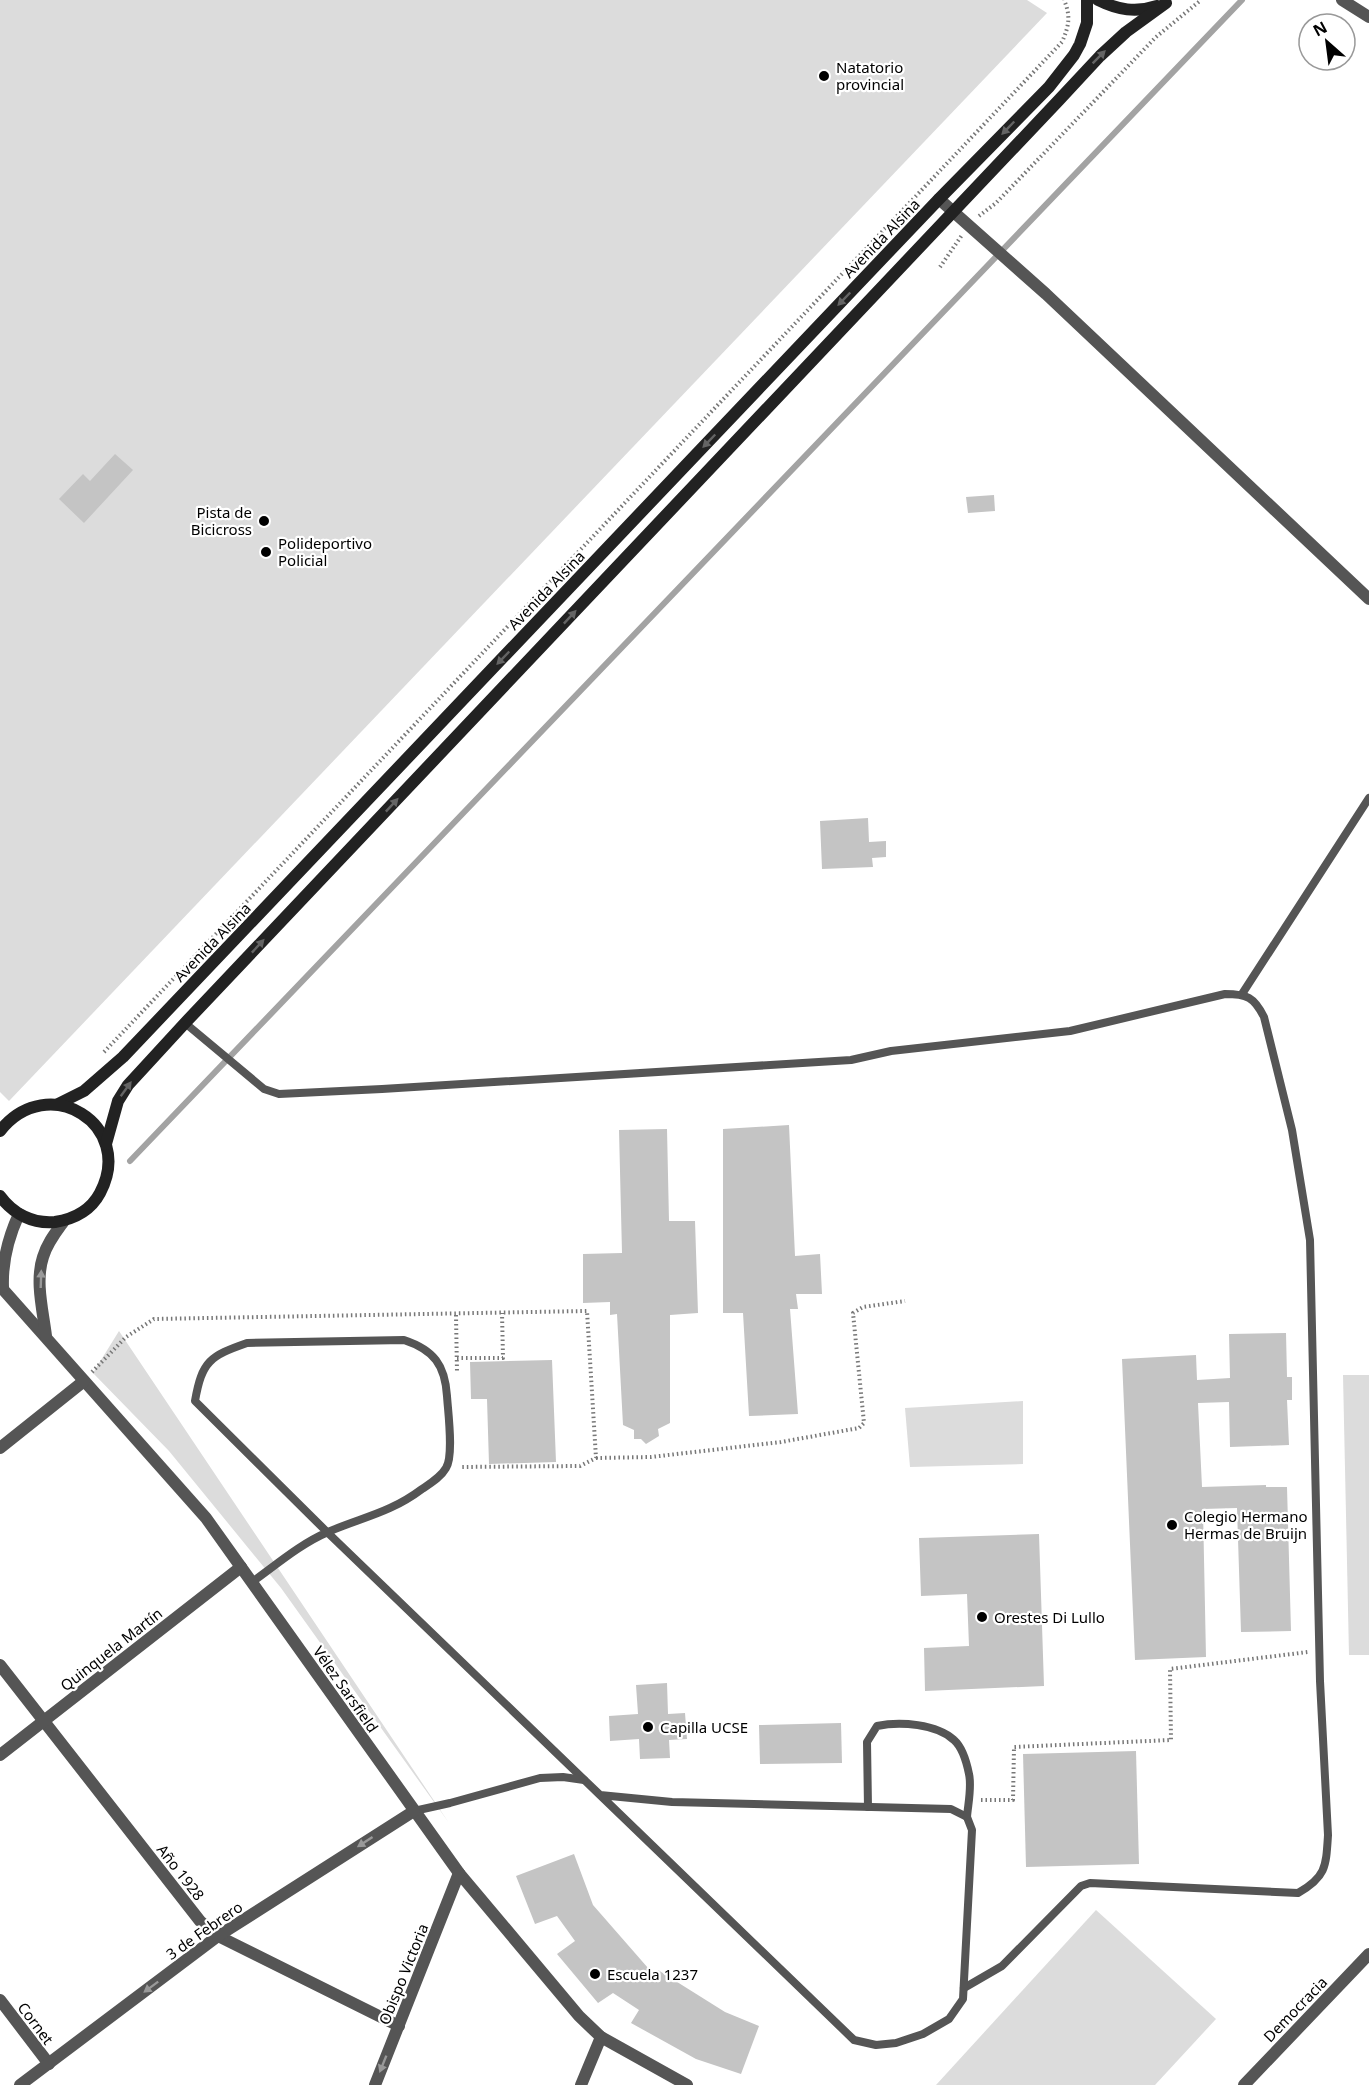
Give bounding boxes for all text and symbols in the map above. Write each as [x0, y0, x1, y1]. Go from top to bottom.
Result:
north arrow [1297, 12, 1357, 72]
text: N [1309, 16, 1331, 42]
one-way arrow [1091, 51, 1105, 65]
place label: Natatorio provincial [836, 57, 904, 94]
marker: Natatorio provincial [817, 69, 831, 83]
one-way arrow [1001, 121, 1015, 135]
street label: Avenida Alsina [838, 194, 924, 282]
one-way arrow [837, 292, 851, 306]
one-way arrow [702, 433, 716, 448]
place label: Pista de Bicicross [191, 502, 252, 539]
marker: Pista de Bicicross [257, 514, 271, 528]
place label: Polideportivo Policial [278, 533, 372, 570]
marker: Polideportivo Policial [259, 545, 273, 559]
street label: Avenida Alsina [503, 546, 589, 634]
one-way arrow [563, 610, 577, 625]
one-way arrow [496, 651, 510, 665]
one-way arrow [385, 798, 399, 812]
street label: Avenida Alsina [169, 898, 255, 986]
one-way arrow [251, 939, 265, 953]
one-way arrow [120, 1082, 132, 1098]
one-way arrow [36, 1269, 46, 1288]
place label: Colegio Hermano Hermas de Bruijn [1184, 1506, 1308, 1543]
marker: Colegio Hermano Hermas de Bruijn [1165, 1518, 1179, 1532]
street label: Quinquela Martín [56, 1603, 166, 1695]
place label: Orestes Di Lullo [994, 1607, 1105, 1627]
marker: Orestes Di Lullo [975, 1610, 989, 1624]
street label: Vélez Sarsfield [309, 1642, 383, 1736]
place label: Capilla UCSE [660, 1717, 748, 1737]
marker: Capilla UCSE [641, 1720, 655, 1734]
one-way arrow [356, 1837, 373, 1848]
street label: Año 1928 [153, 1840, 209, 1904]
street label: 3 de Febrero [162, 1896, 246, 1964]
street label: Obispo Victoria [374, 1921, 432, 2027]
place label: Escuela 1237 [607, 1964, 698, 1984]
marker: Escuela 1237 [588, 1967, 602, 1981]
street label: Democracia [1259, 1972, 1331, 2046]
one-way arrow [143, 1981, 159, 1993]
street label: Cornet [14, 1998, 59, 2049]
one-way arrow [378, 2056, 388, 2074]

